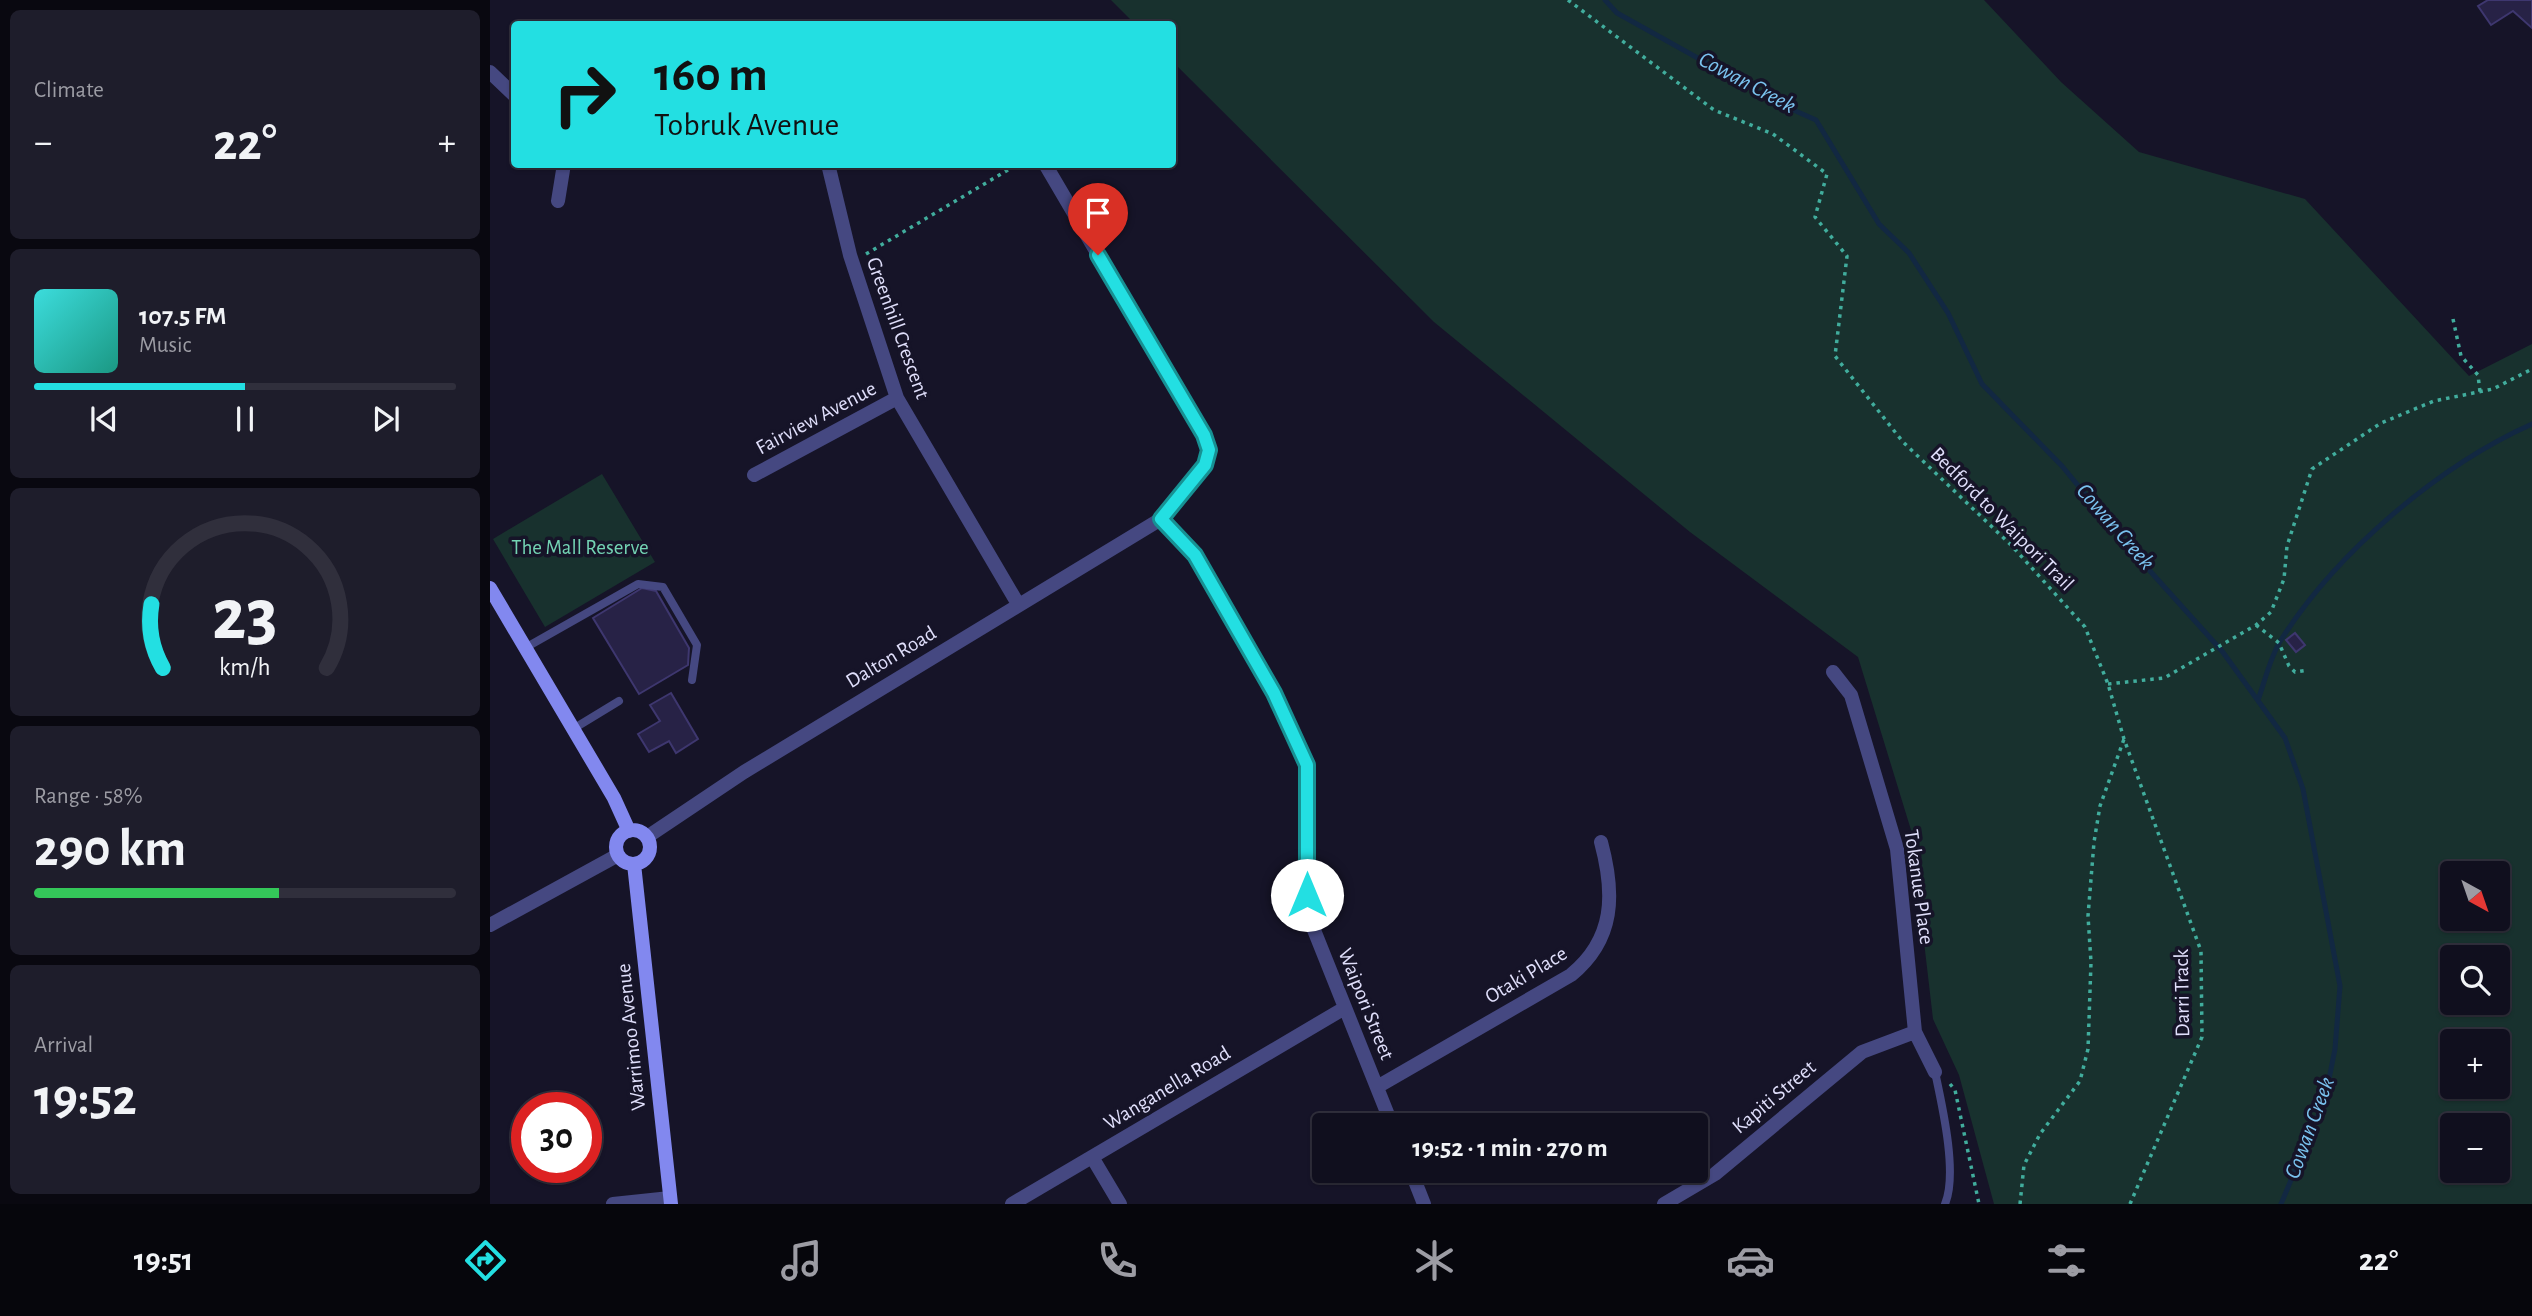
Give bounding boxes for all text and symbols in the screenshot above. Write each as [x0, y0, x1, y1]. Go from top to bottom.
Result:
water label: Cowan Creek [1695, 48, 1800, 118]
icon: right [539, 49, 630, 140]
text: 160 m [654, 51, 768, 100]
text: Climate [34, 79, 104, 102]
text: Tobruk Avenue [654, 109, 839, 141]
text: 22° [213, 117, 277, 169]
text: − [34, 124, 52, 162]
text: + [438, 124, 456, 162]
pin [1068, 183, 1128, 255]
icon: arrive [1079, 194, 1117, 232]
street label: Greenhill Crescent [863, 254, 933, 402]
text: 107.5 FM [139, 303, 227, 329]
text: Music [139, 334, 191, 357]
street label: Fairview Avenue [752, 378, 880, 458]
icon: previous [85, 400, 123, 438]
icon: pause [226, 400, 264, 438]
icon: next [367, 400, 405, 438]
street label: Bedford to Waipori Trail [1926, 443, 2078, 595]
water label: Cowan Creek [2071, 479, 2159, 575]
park label: The Mall Reserve [511, 537, 649, 558]
text: 23 [212, 580, 278, 653]
street label: Dalton Road [842, 622, 940, 692]
text: km/h [219, 655, 271, 680]
text: Range · 58% [34, 785, 143, 808]
text: 290 km [34, 823, 186, 875]
street label: Tokanue Place [1901, 828, 1937, 946]
position arrow [1270, 858, 1344, 932]
north arrow [2440, 861, 2510, 931]
map controls [2440, 861, 2510, 1183]
street label: Otaki Place [1481, 942, 1571, 1008]
street label: Waipori Street [1334, 945, 1398, 1063]
button: search [2440, 945, 2510, 1015]
street label: Darri Track [2171, 948, 2193, 1037]
street label: Warrimoo Avenue [613, 962, 649, 1112]
button: + [2440, 1029, 2510, 1099]
text: Arrival [34, 1034, 93, 1057]
street label: Wanganella Road [1100, 1042, 1234, 1134]
street label: Kapiti Street [1728, 1056, 1820, 1138]
text: 19:52 [34, 1072, 137, 1124]
water label: Cowan Creek [2281, 1074, 2339, 1182]
speed limit sign: 30 [511, 1092, 602, 1183]
button: − [2440, 1113, 2510, 1183]
text: 19:52 · 1 min · 270 m [1412, 1135, 1608, 1161]
icon: directions [461, 1236, 510, 1285]
icon: music [777, 1236, 826, 1285]
icon: phone [1093, 1236, 1142, 1285]
icon: climate [1410, 1236, 1459, 1285]
icon: car [1726, 1236, 1775, 1285]
icon: filters [2042, 1236, 2091, 1285]
text: 19:51 [134, 1244, 193, 1276]
text: 22° [2359, 1244, 2398, 1276]

